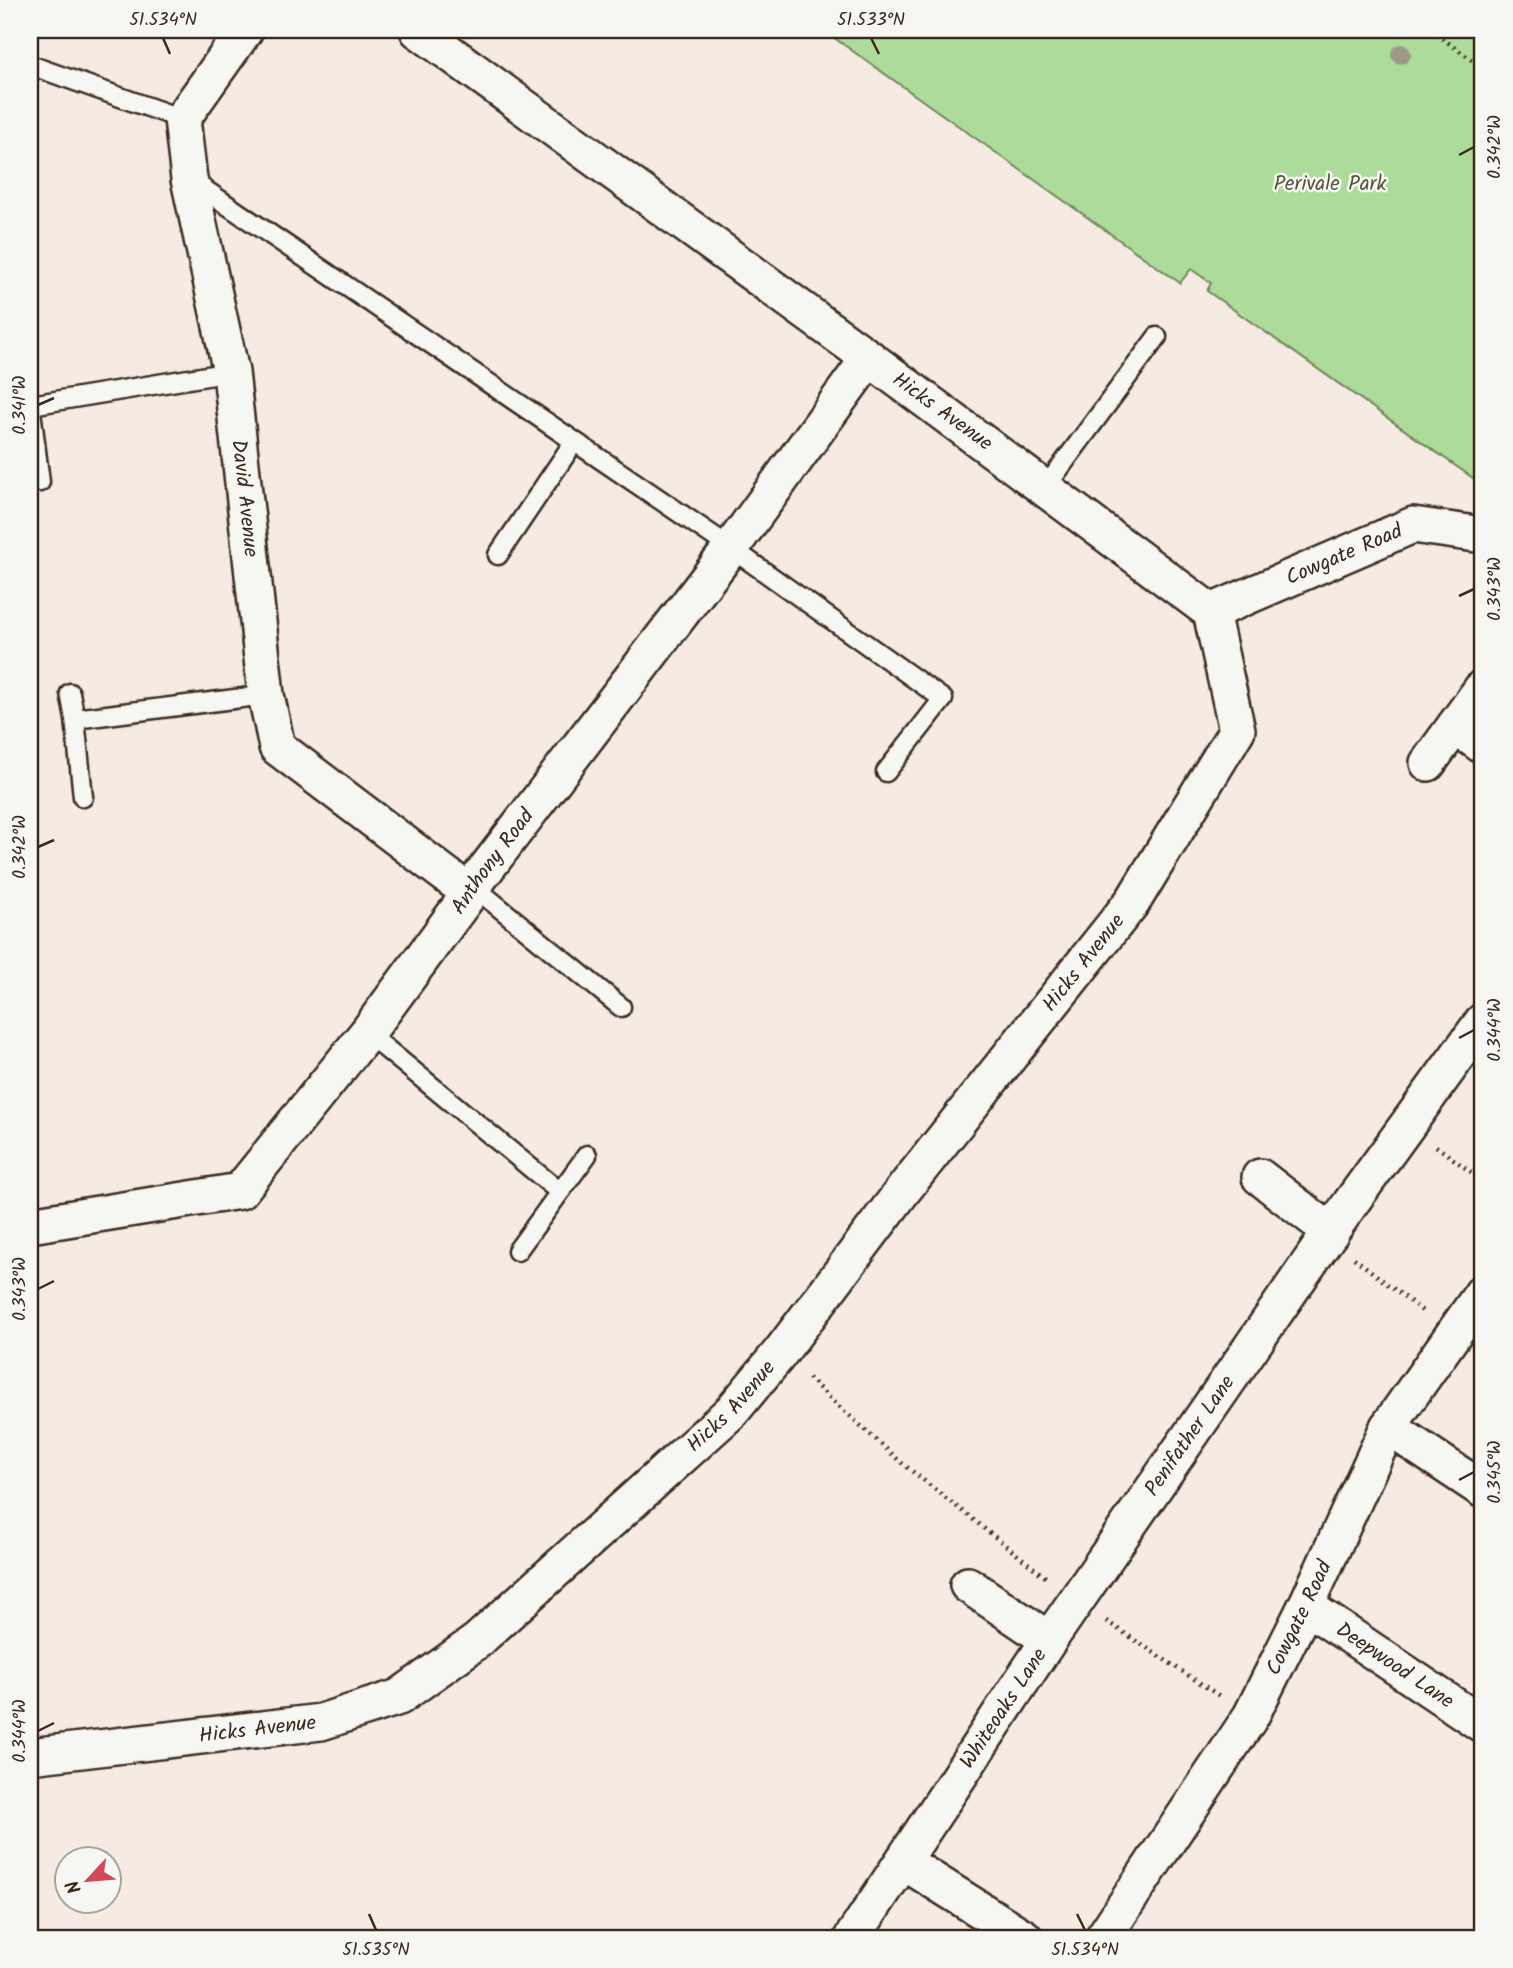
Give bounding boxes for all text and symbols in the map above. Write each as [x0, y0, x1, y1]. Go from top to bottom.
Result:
text: 51.534°N [129, 6, 197, 35]
text: 51.533°N [837, 6, 905, 35]
text: 0.342°W [1481, 115, 1510, 179]
park label: Perivale Park [1274, 168, 1386, 201]
street label: Hicks Avenue [885, 364, 1000, 460]
text: 0.341°W [6, 375, 35, 435]
street label: David Avenue [222, 438, 268, 559]
street label: Cowgate Road [1281, 515, 1408, 594]
text: 0.343°W [1481, 557, 1510, 621]
street label: Anthony Road [443, 801, 543, 922]
text: 0.342°W [6, 815, 35, 879]
street label: Hicks Avenue [1034, 906, 1134, 1019]
text: 0.344°W [1481, 998, 1510, 1062]
text: 0.343°W [6, 1257, 35, 1321]
street label: Hicks Avenue [679, 1353, 784, 1461]
street label: Penifather Lane [1136, 1368, 1244, 1503]
text: 0.345°W [1481, 1440, 1510, 1504]
street label: Cowgate Road [1257, 1555, 1341, 1681]
street label: Deepwood Lane [1329, 1614, 1461, 1718]
street label: Whiteoaks Lane [952, 1641, 1056, 1776]
text: 0.344°W [6, 1699, 35, 1763]
street label: Hicks Avenue [197, 1706, 318, 1753]
north arrow [52, 1846, 122, 1916]
text: N [58, 1875, 91, 1899]
text: 51.535°N [342, 1936, 410, 1965]
text: 51.534°N [1051, 1936, 1119, 1965]

